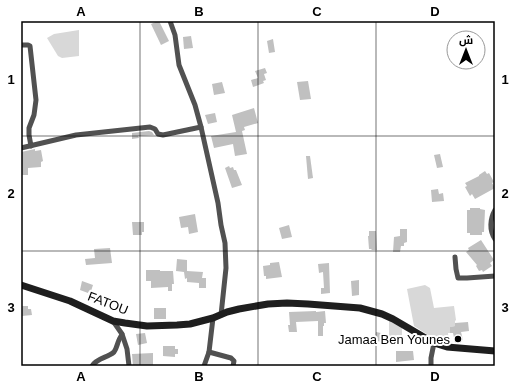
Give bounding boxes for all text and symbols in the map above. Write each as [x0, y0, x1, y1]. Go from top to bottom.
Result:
text: A [76, 4, 86, 19]
text: B [194, 4, 204, 19]
text: C [312, 4, 322, 19]
text: D [430, 4, 440, 19]
north arrow [446, 30, 486, 70]
text: ش [459, 34, 473, 47]
text: 1 [7, 72, 15, 87]
text: 1 [501, 72, 509, 87]
text: 2 [7, 186, 15, 201]
text: 2 [501, 186, 509, 201]
street label: FATOU [86, 288, 130, 318]
text: 3 [7, 300, 15, 315]
text: 3 [501, 300, 509, 315]
place label: Jamaa Ben Younes [338, 332, 450, 347]
marker: Jamaa Ben Younes [453, 334, 463, 344]
text: A [76, 369, 86, 384]
text: B [194, 369, 204, 384]
text: C [312, 369, 322, 384]
text: D [430, 369, 440, 384]

